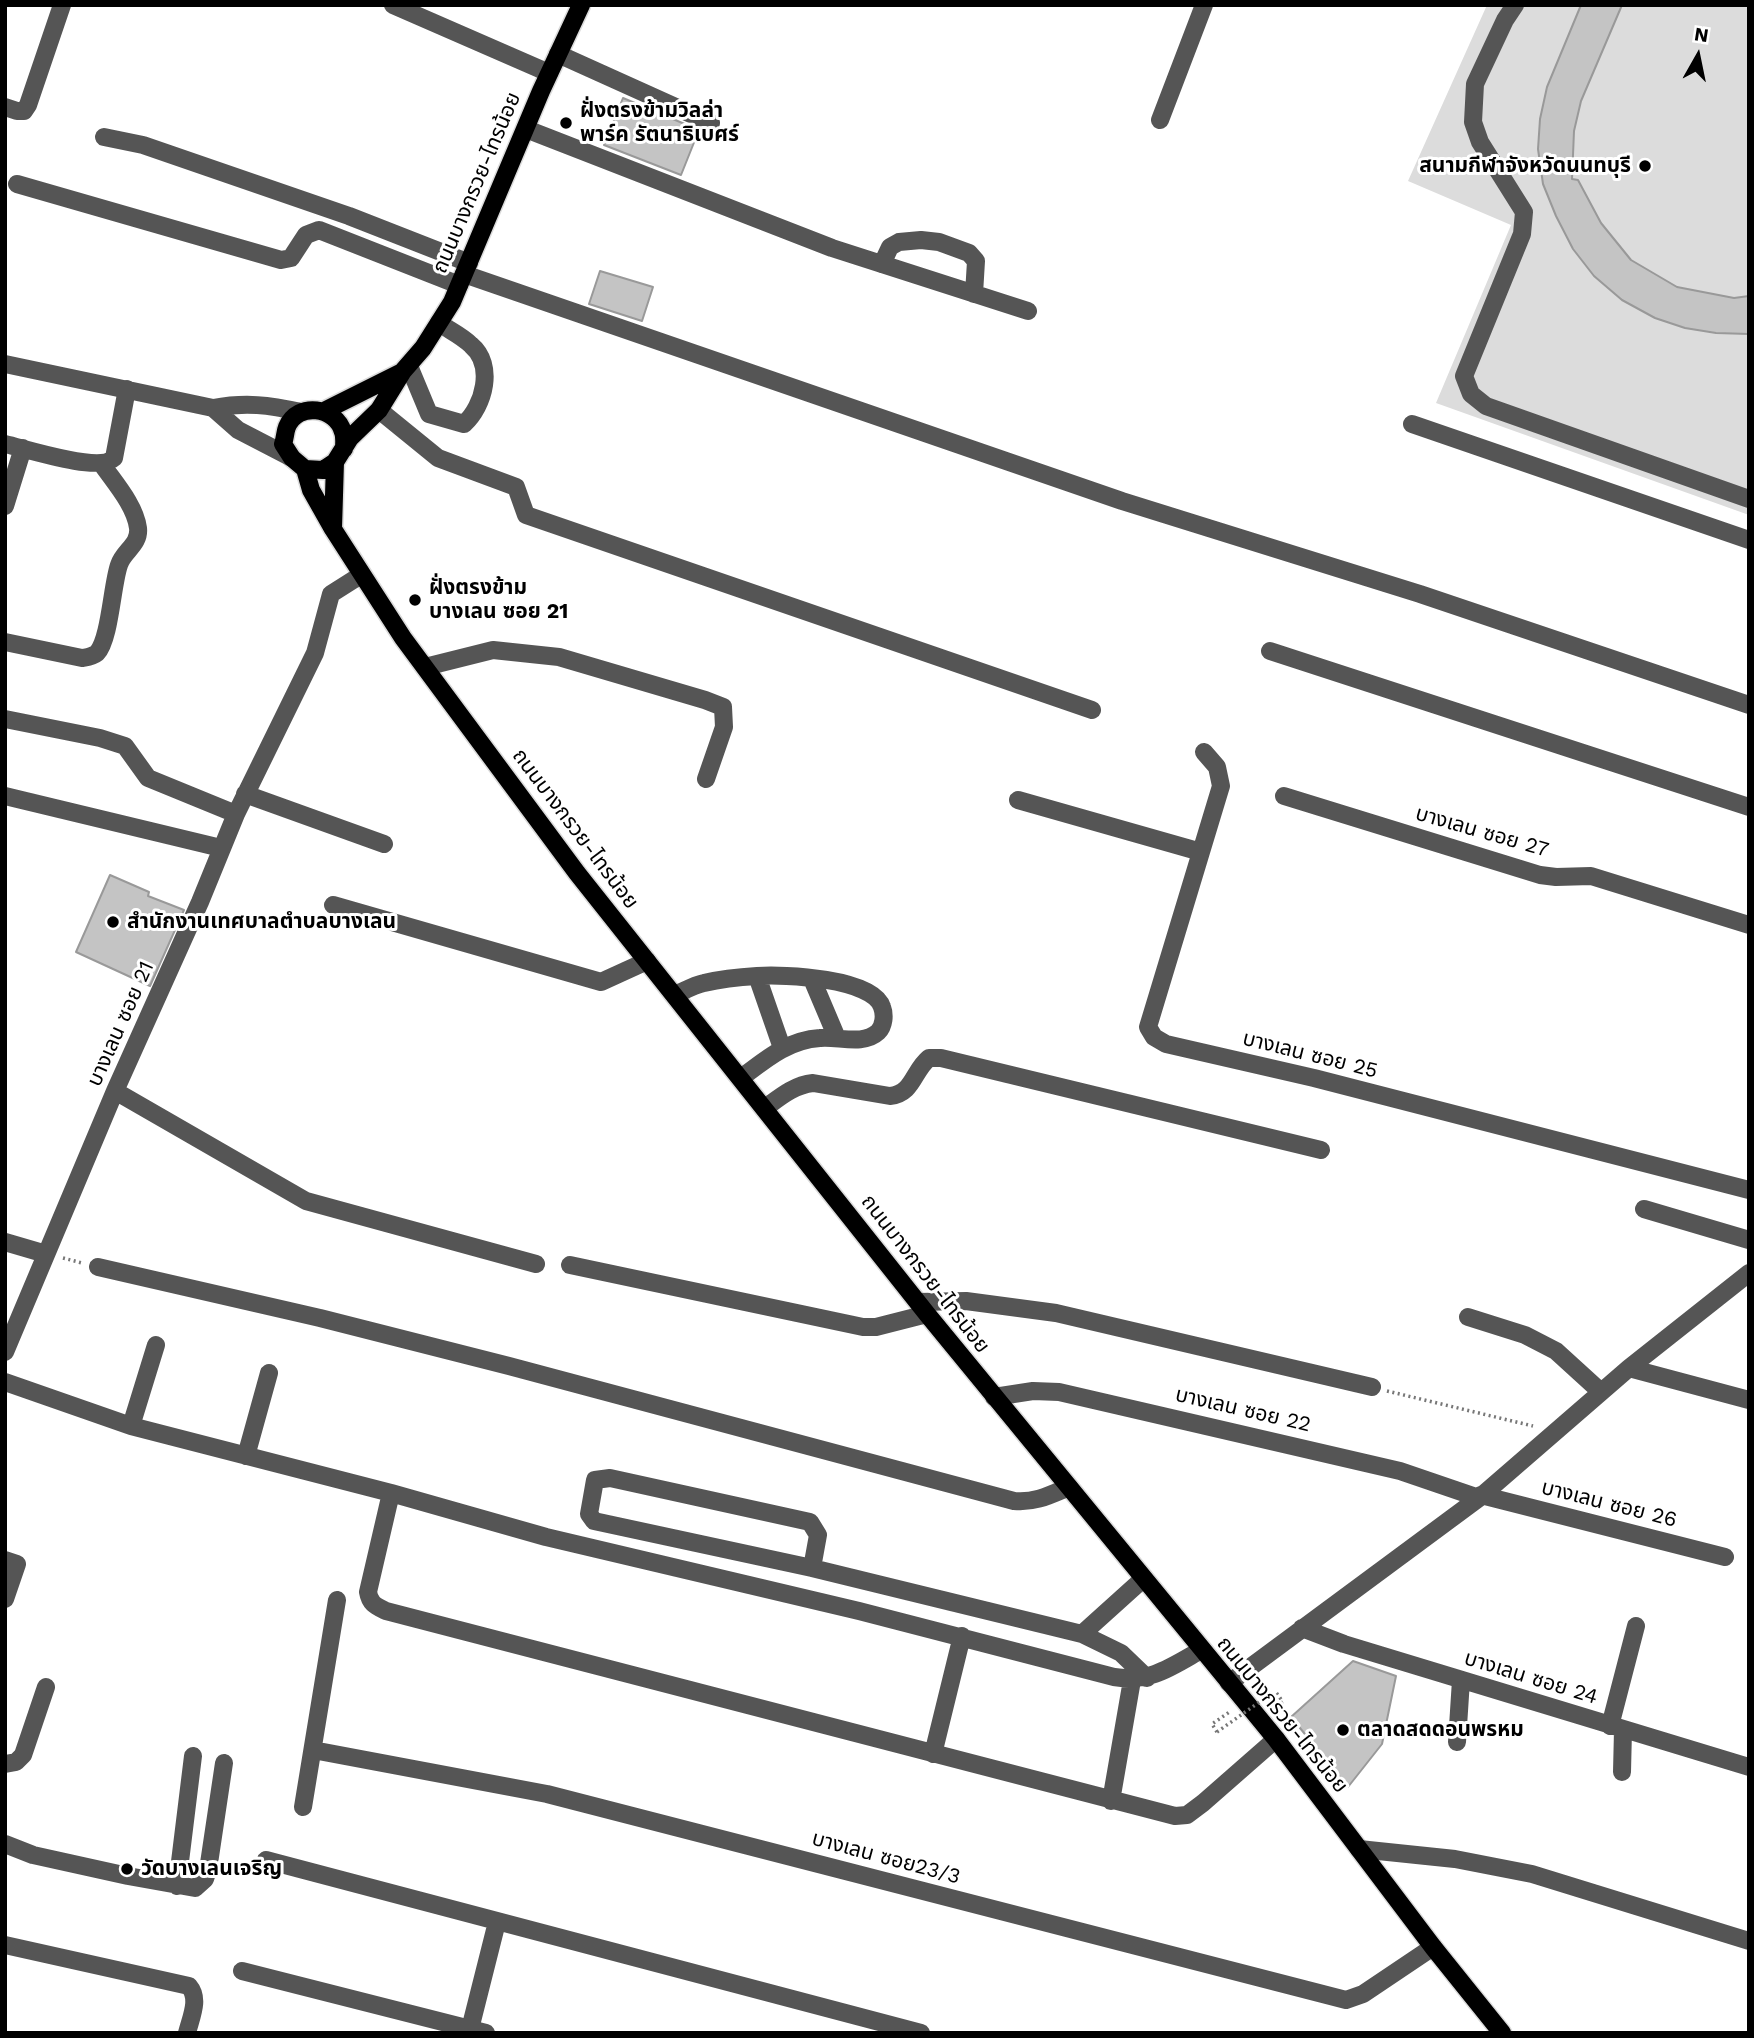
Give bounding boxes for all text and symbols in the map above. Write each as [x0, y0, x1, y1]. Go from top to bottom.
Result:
north arrow [1663, 21, 1733, 91]
text: N [1693, 22, 1710, 47]
street label: ถนนบางกรวย-ไทรน้อย [427, 89, 527, 277]
place label: ฝั่งตรงข้ามวิลล่า พาร์ค รัตนาธิเบศร์ [580, 98, 739, 148]
marker: ฝั่งตรงข้ามวิลล่า พาร์ค รัตนาธิเบศร์ [558, 115, 574, 131]
place label: สนามกีฬาจังหวัดนนทบุรี [1419, 153, 1631, 179]
marker: สนามกีฬาจังหวัดนนทบุรี [1637, 158, 1653, 174]
place label: ฝั่งตรงข้าม บางเลน ซอย 21 [429, 575, 568, 625]
marker: ฝั่งตรงข้าม บางเลน ซอย 21 [407, 592, 423, 608]
street label: ถนนบางกรวย-ไทรน้อย [507, 744, 643, 914]
street label: บางเลน ซอย 27 [1412, 801, 1552, 863]
place label: สำนักงานเทศบาลตำบลบางเลน [127, 909, 396, 935]
marker: สำนักงานเทศบาลตำบลบางเลน [105, 914, 121, 930]
street label: บางเลน ซอย 21 [82, 958, 160, 1090]
street label: บางเลน ซอย 25 [1240, 1026, 1380, 1084]
street label: ถนนบางกรวย-ไทรน้อย [855, 1190, 995, 1358]
street label: บางเลน ซอย 22 [1173, 1382, 1313, 1438]
street label: บางเลน ซอย 26 [1539, 1475, 1679, 1533]
street label: ถนนบางกรวย-ไทรน้อย [1211, 1632, 1353, 1798]
street label: บางเลน ซอย 24 [1461, 1646, 1601, 1710]
place label: ตลาดสดดอนพรหม [1357, 1717, 1524, 1743]
marker: ตลาดสดดอนพรหม [1335, 1722, 1351, 1738]
street label: บางเลน ซอย23/3 [809, 1826, 963, 1890]
place label: วัดบางเลนเจริญ [141, 1856, 282, 1882]
marker: วัดบางเลนเจริญ [119, 1861, 135, 1877]

